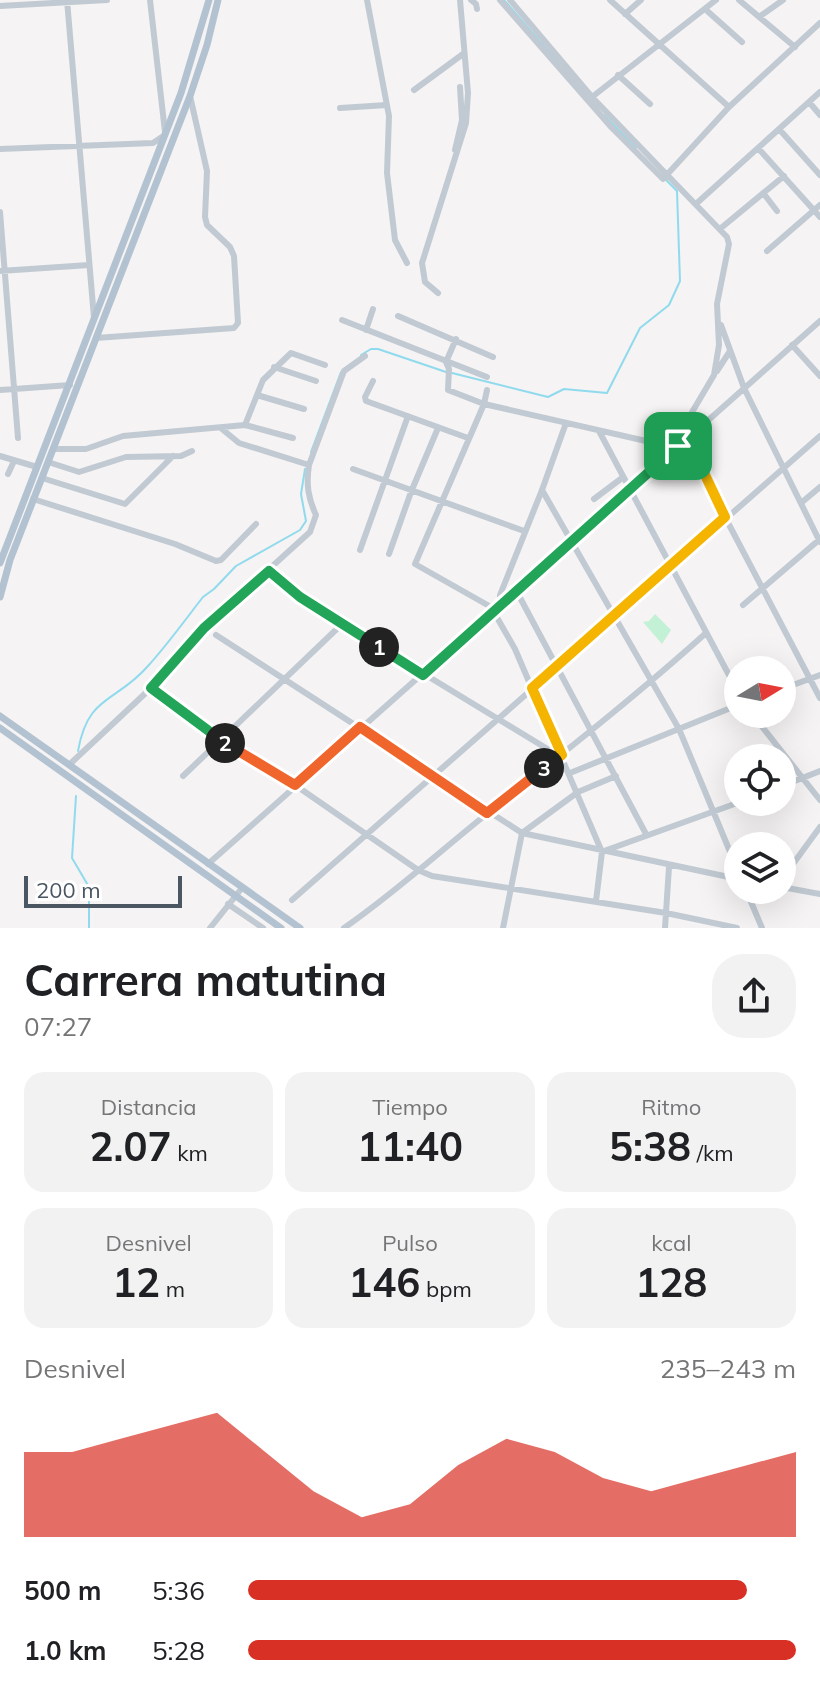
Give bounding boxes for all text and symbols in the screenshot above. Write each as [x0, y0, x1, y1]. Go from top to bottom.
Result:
pin [644, 412, 712, 480]
icon: arrive [656, 424, 700, 468]
pin: 1 [359, 627, 399, 667]
text: 1 [372, 633, 386, 661]
north arrow [724, 656, 796, 728]
map controls [724, 656, 796, 904]
pin: 2 [205, 723, 245, 763]
text: 2 [218, 729, 232, 757]
button: locate [724, 744, 796, 816]
pin: 3 [524, 748, 564, 788]
text: 3 [537, 754, 551, 782]
button: layers [724, 832, 796, 904]
scale bar [24, 872, 182, 908]
text: 200 m [36, 876, 101, 904]
text: Carrera matutina [24, 952, 387, 1007]
button: share [712, 954, 796, 1038]
text: 07:27 [24, 1010, 92, 1043]
text: Distancia [101, 1093, 196, 1121]
text: Tiempo [372, 1093, 448, 1121]
text: Ritmo [641, 1093, 701, 1121]
text: 2.07 [90, 1121, 171, 1171]
text: 11:40 [357, 1121, 463, 1171]
text: 5:38 [609, 1121, 691, 1171]
text: km [171, 1139, 208, 1167]
text: /km [691, 1139, 734, 1167]
text: Desnivel [106, 1229, 192, 1257]
text: Pulso [382, 1229, 438, 1257]
text: kcal [651, 1229, 691, 1257]
text: 12 [112, 1257, 160, 1307]
text: 146 [348, 1257, 420, 1307]
text: 128 [635, 1257, 707, 1307]
text: m [160, 1275, 185, 1303]
text: bpm [420, 1275, 472, 1303]
text: Desnivel [24, 1352, 126, 1385]
text: 235–243 m [660, 1352, 796, 1385]
text: 500 m [24, 1574, 101, 1607]
text: 5:36 [152, 1574, 205, 1607]
text: 1.0 km [24, 1634, 107, 1667]
text: 5:28 [152, 1634, 205, 1667]

